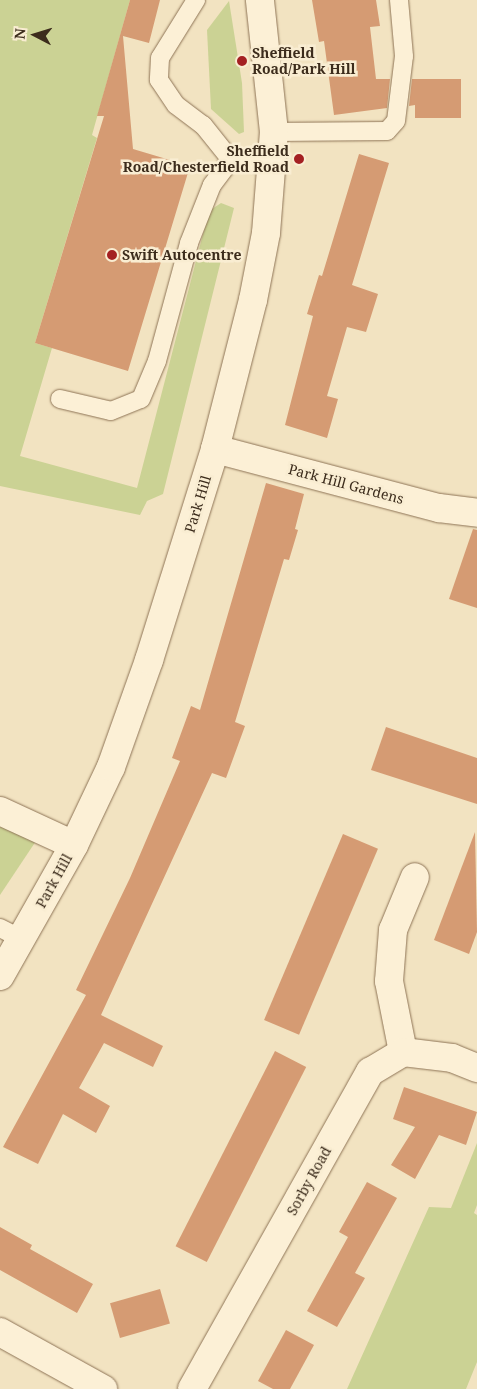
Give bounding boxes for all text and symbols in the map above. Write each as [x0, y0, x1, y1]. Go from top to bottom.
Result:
north arrow [10, 10, 60, 60]
text: N [10, 27, 30, 40]
place label: Sheffield Road/Park Hill [252, 45, 356, 78]
marker: Sheffield Road/Park Hill [236, 55, 248, 67]
place label: Sheffield Road/Chesterfield Road [123, 143, 289, 176]
marker: Sheffield Road/Chesterfield Road [293, 153, 305, 165]
place label: Swift Autocentre [122, 247, 241, 263]
marker: Swift Autocentre [106, 249, 118, 261]
street label: Park Hill Gardens [287, 461, 405, 507]
street label: Park Hill [181, 473, 215, 535]
street label: Park Hill [32, 851, 76, 911]
street label: Sorby Road [283, 1144, 335, 1218]

